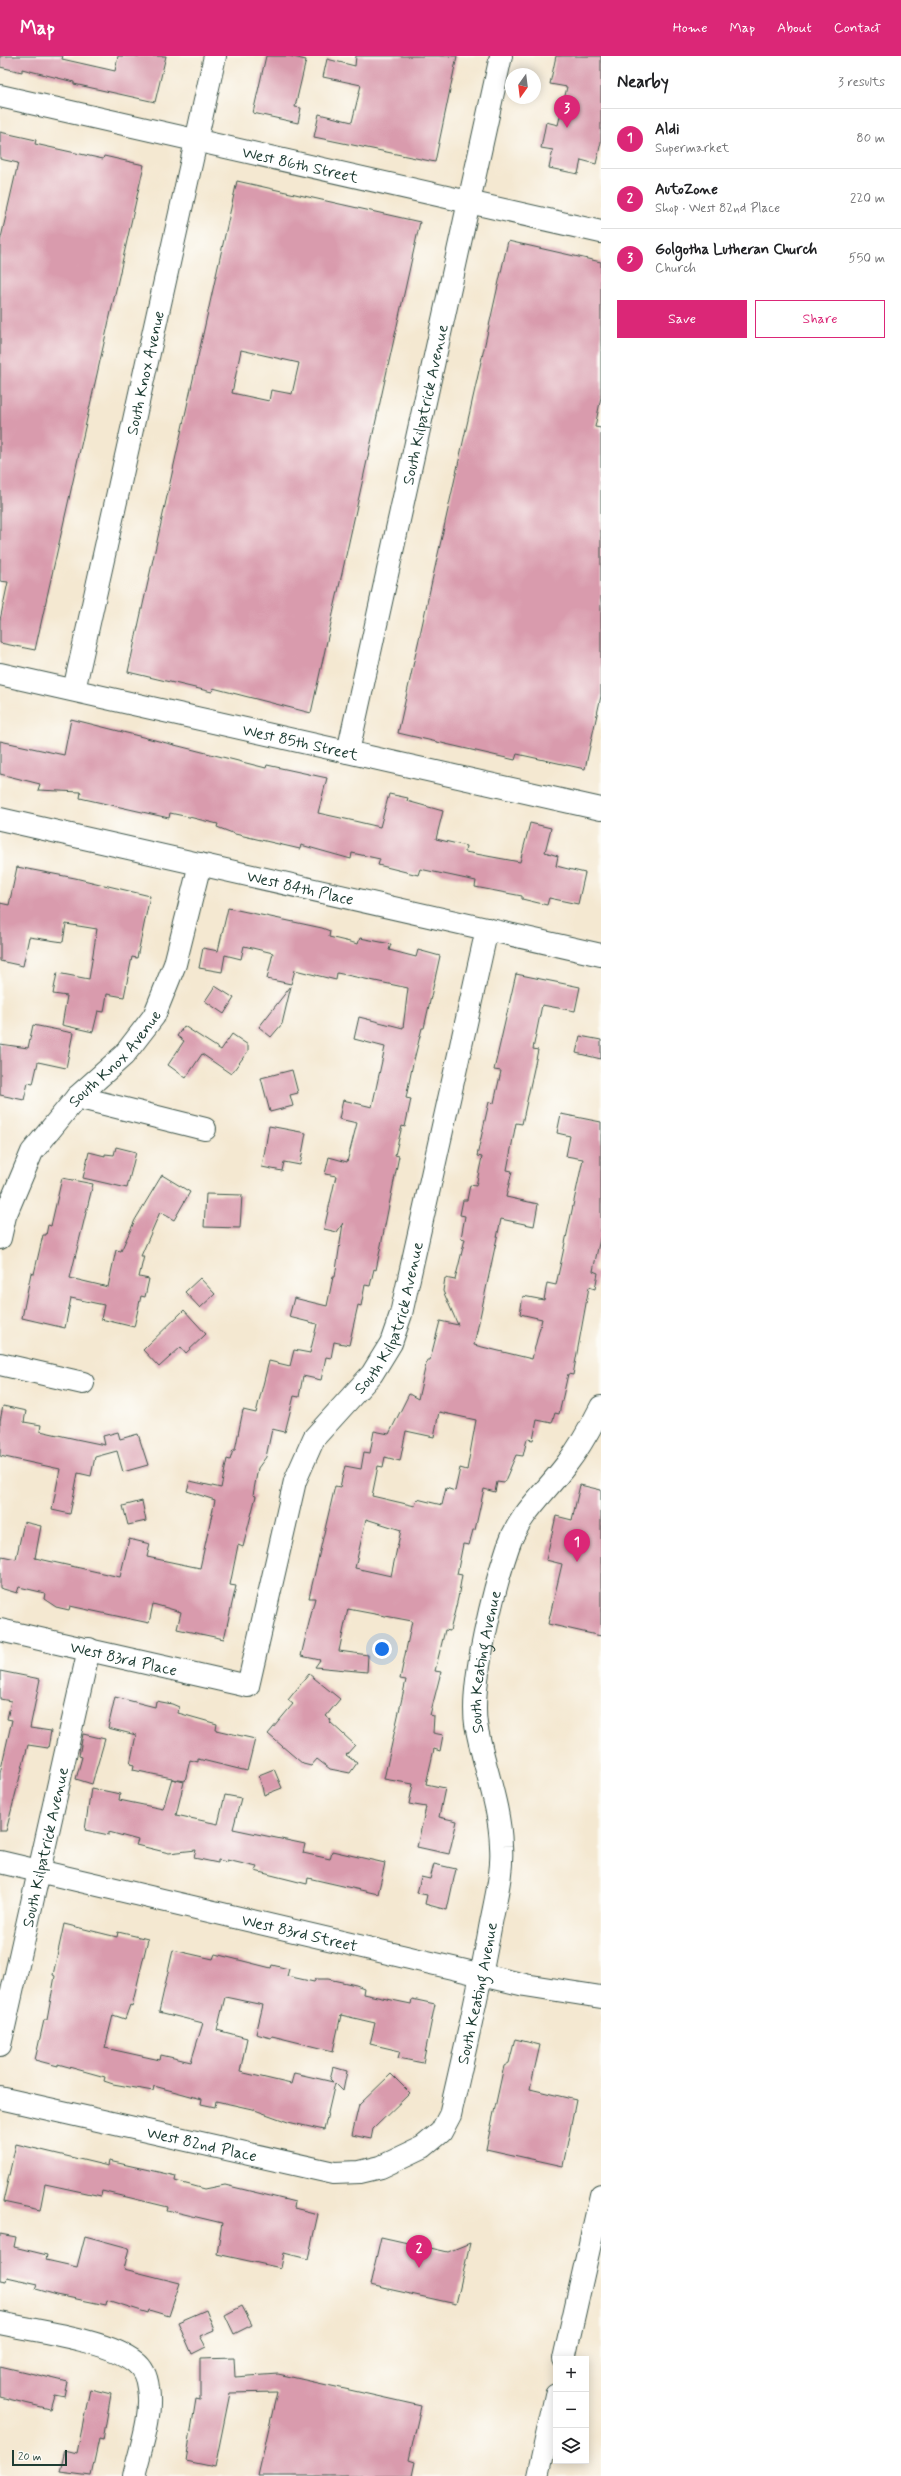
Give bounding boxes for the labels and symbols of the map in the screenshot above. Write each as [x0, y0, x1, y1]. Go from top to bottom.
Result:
north arrow [505, 68, 541, 104]
pin: 3 [554, 95, 580, 128]
street label: West 86th Street [240, 142, 361, 189]
street label: South Knox Avenue [122, 309, 170, 437]
street label: South Kilpatrick Avenue [398, 322, 454, 487]
street label: West 85th Street [240, 720, 361, 766]
street label: West 84th Place [245, 866, 356, 911]
street label: South Knox Avenue [64, 1008, 167, 1112]
street label: South Kilpatrick Avenue [350, 1240, 429, 1399]
pin: 1 [564, 1529, 590, 1562]
street label: South Keating Avenue [466, 1588, 507, 1735]
street label: West 83rd Place [68, 1637, 179, 1682]
your location [372, 1639, 392, 1659]
street label: South Kilpatrick Avenue [18, 1765, 74, 1930]
street label: West 83rd Street [239, 1910, 360, 1958]
street label: South Keating Avenue [453, 1920, 503, 2067]
street label: West 82nd Place [145, 2122, 259, 2167]
pin: 2 [406, 2235, 432, 2268]
scale bar [12, 2448, 67, 2467]

